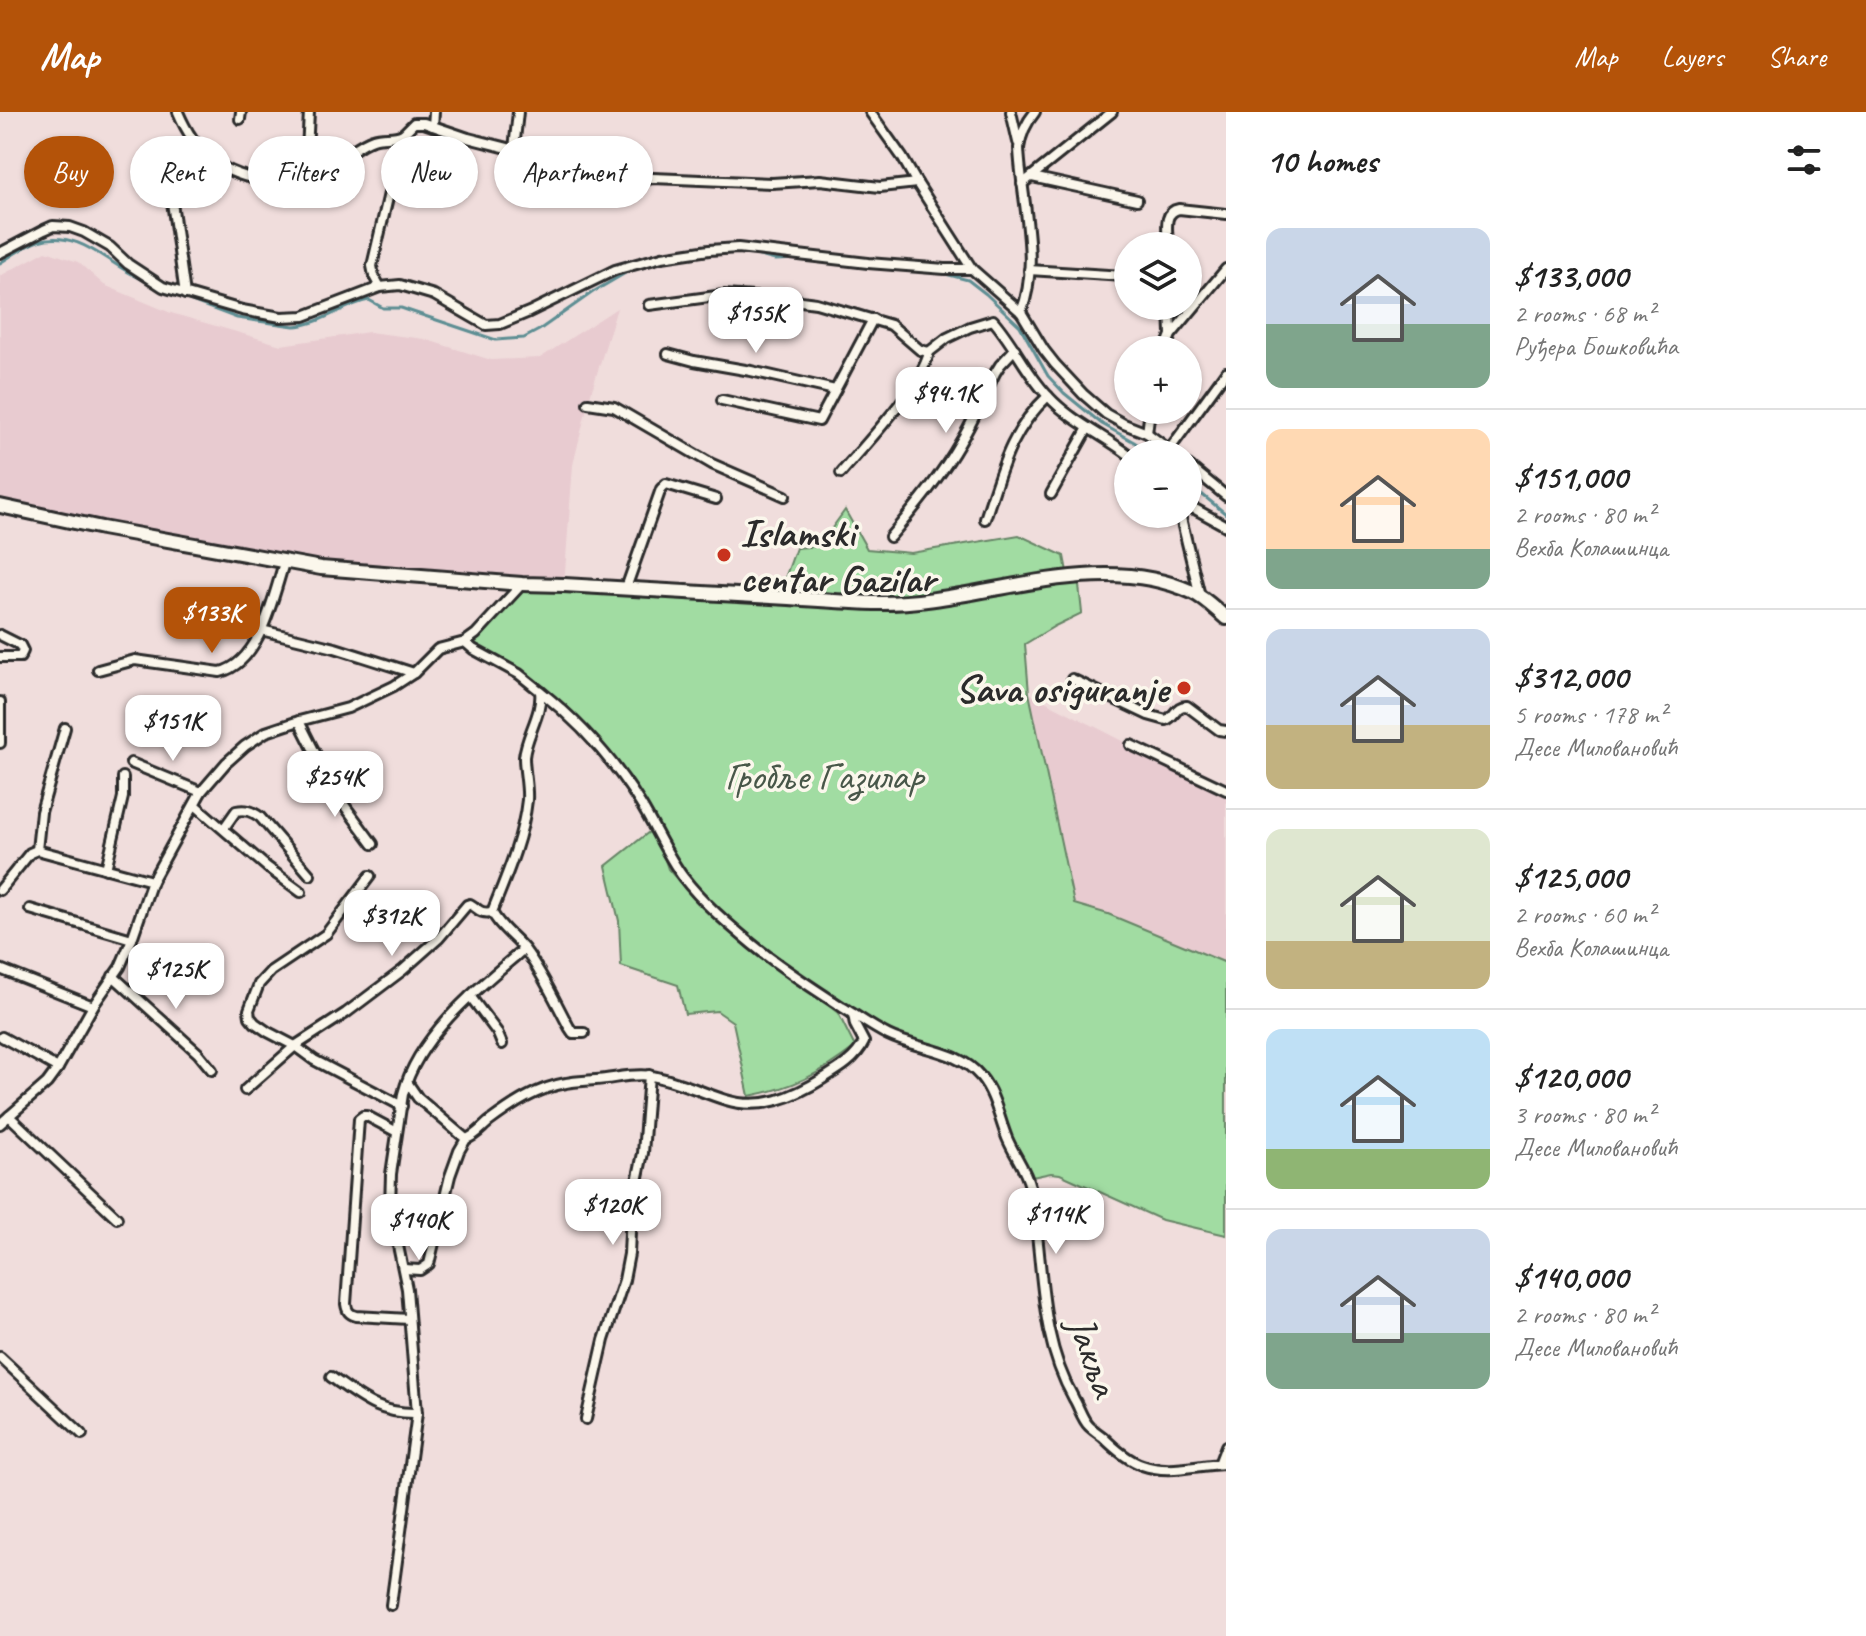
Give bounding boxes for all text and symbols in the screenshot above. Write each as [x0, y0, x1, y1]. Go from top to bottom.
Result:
text: Map [40, 33, 99, 80]
text: Map [1575, 39, 1618, 74]
text: Layers [1662, 39, 1723, 74]
text: Share [1767, 39, 1826, 74]
chip: Buy [24, 136, 114, 208]
chip: Rent [130, 136, 232, 208]
chip: Filters [248, 136, 365, 208]
chip: New [381, 136, 478, 208]
chip: Apartment [494, 136, 653, 208]
icon: filters [1782, 138, 1826, 182]
text: 10 homes [1266, 139, 1377, 182]
map controls [1114, 232, 1202, 528]
button: layers [1114, 232, 1202, 320]
text: $133,000 [1514, 254, 1628, 297]
icon: home [1330, 260, 1426, 356]
pin: $155K [700, 287, 812, 355]
text: $155K [726, 296, 786, 329]
text: 2 rooms · 68 m² [1514, 297, 1655, 330]
text: Руђера Бошковића [1514, 330, 1678, 363]
button: + [1114, 336, 1202, 424]
pin: $94.1K [881, 367, 1011, 435]
text: $94.1K [914, 376, 978, 409]
button: − [1114, 440, 1202, 528]
text: $151,000 [1514, 455, 1627, 498]
icon: home [1330, 461, 1426, 557]
text: 2 rooms · 80 m² [1514, 498, 1655, 531]
place label: Islamski centar Gazilar [740, 508, 939, 604]
text: Вехба Колашинца [1514, 531, 1668, 564]
marker: Islamski centar Gazilar [715, 546, 733, 564]
pin: $133K [156, 587, 268, 655]
text: $133K [182, 596, 242, 629]
text: $312,000 [1514, 655, 1628, 698]
icon: home [1330, 661, 1426, 757]
place label: Sava osiguranje [955, 664, 1172, 714]
marker: Sava osiguranje [1175, 679, 1193, 697]
pin: $151K [117, 695, 229, 763]
text: 5 rooms · 178 m² [1514, 698, 1666, 731]
text: $151K [143, 704, 203, 737]
text: Десе Миловановић [1514, 731, 1677, 764]
pin: $254K [279, 751, 391, 819]
park label: Гробље Газилар [725, 751, 926, 801]
text: $254K [305, 760, 365, 793]
text: $125,000 [1514, 855, 1627, 898]
icon: home [1330, 861, 1426, 957]
pin: $312K [336, 890, 448, 958]
text: 2 rooms · 60 m² [1514, 898, 1655, 931]
text: $312K [362, 899, 422, 932]
text: Вехба Колашинца [1514, 931, 1668, 964]
pin: $125K [120, 943, 232, 1011]
text: $125K [146, 952, 206, 985]
text: $120,000 [1514, 1055, 1628, 1098]
icon: home [1330, 1061, 1426, 1157]
text: 3 rooms · 80 m² [1514, 1098, 1655, 1131]
text: Десе Миловановић [1514, 1131, 1677, 1164]
pin: $120K [557, 1179, 669, 1247]
text: $120K [583, 1188, 643, 1221]
pin: $114K [1000, 1188, 1112, 1256]
pin: $140K [363, 1194, 475, 1262]
text: $114K [1026, 1197, 1086, 1230]
text: $140K [389, 1203, 449, 1236]
text: $140,000 [1514, 1255, 1628, 1298]
icon: home [1330, 1261, 1426, 1357]
text: 2 rooms · 80 m² [1514, 1298, 1655, 1331]
street label: Јакља [1055, 1307, 1131, 1406]
text: Десе Миловановић [1514, 1331, 1677, 1364]

